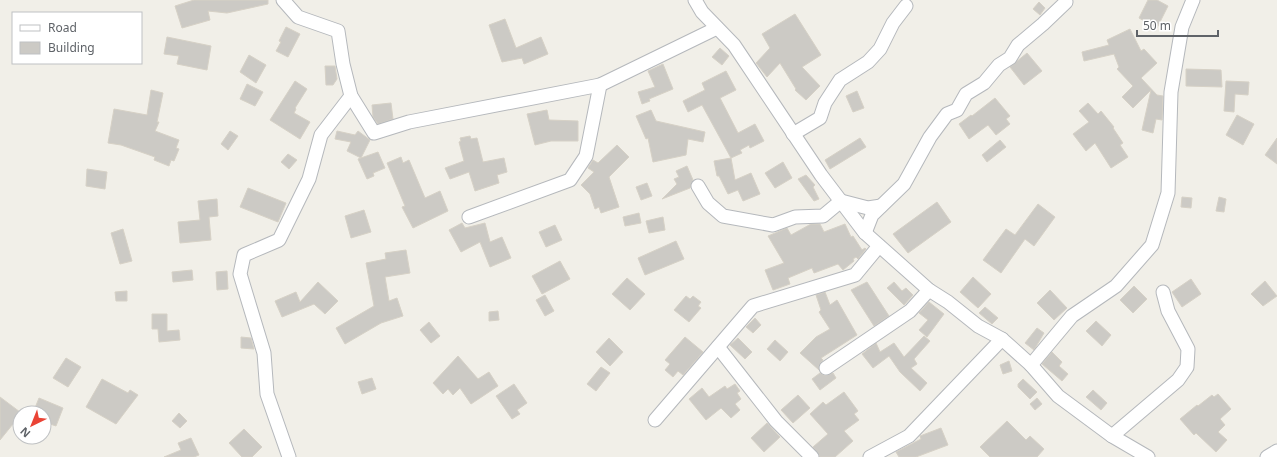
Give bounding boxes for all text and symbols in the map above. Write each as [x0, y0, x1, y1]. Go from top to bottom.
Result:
legend [12, 12, 142, 64]
scale bar [1137, 12, 1218, 38]
text: 50 m [1143, 17, 1171, 34]
text: Road [48, 19, 77, 36]
text: Building [48, 39, 95, 56]
north arrow [12, 405, 52, 445]
text: N [16, 424, 33, 441]

